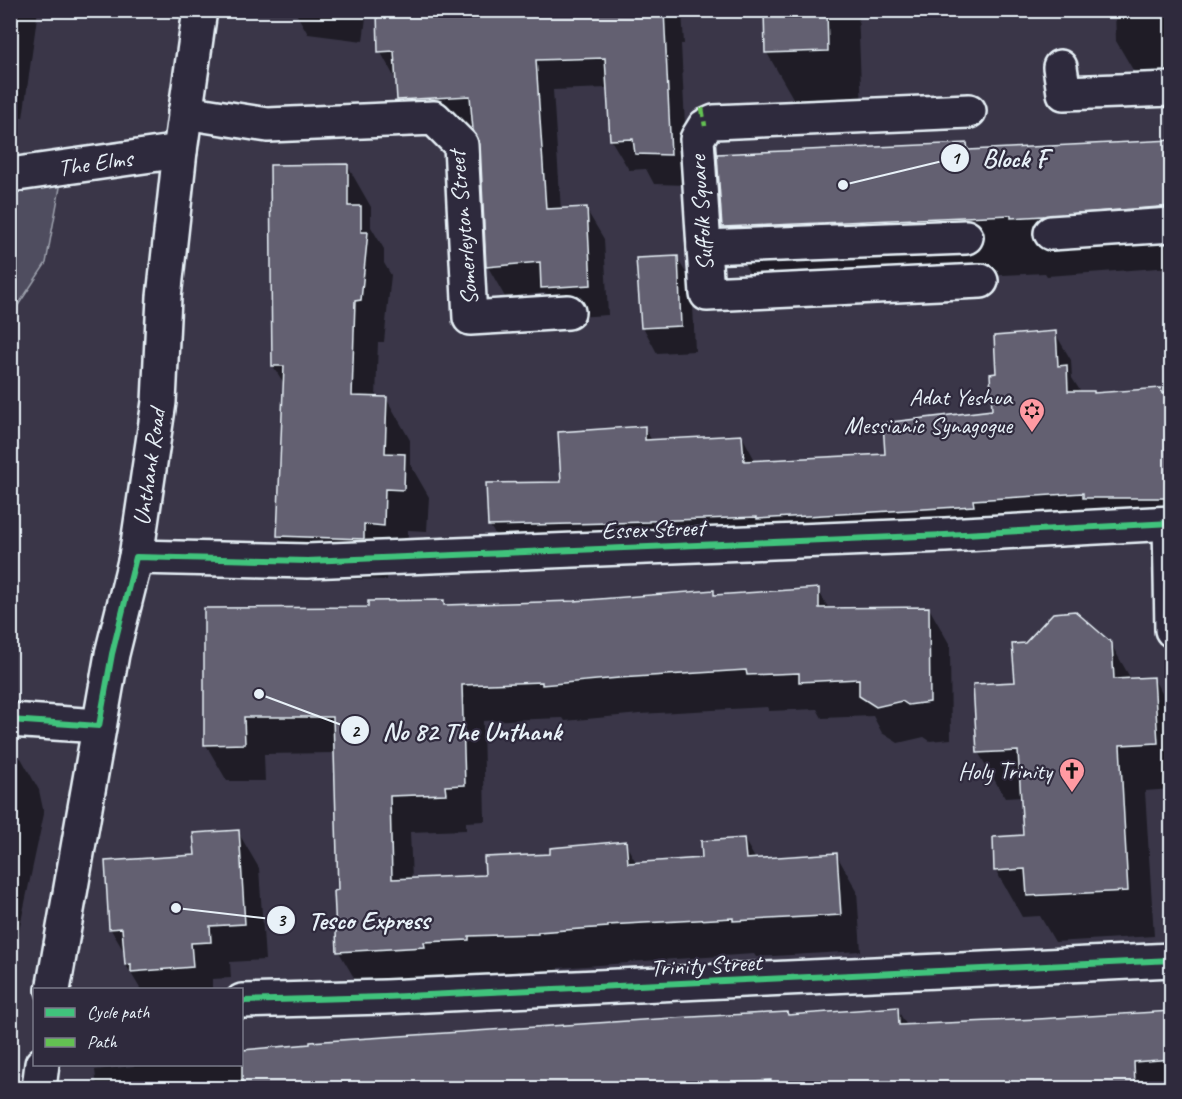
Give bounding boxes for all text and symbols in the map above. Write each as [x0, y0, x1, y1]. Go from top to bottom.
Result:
callout: Block F [940, 136, 1060, 180]
text: Block F [982, 142, 1053, 175]
street label: The Elms [56, 143, 137, 183]
street label: Somerleyton Street [441, 146, 485, 307]
text: 1 [951, 147, 961, 169]
street label: Suffolk Square [682, 152, 720, 272]
place label: Adat Yeshua Messianic Synagogue [844, 382, 1014, 440]
synagogue icon: Adat Yeshua Messianic Synagogue [1017, 396, 1047, 434]
street label: Unthank Road [126, 403, 173, 527]
street label: Essex Street [601, 512, 708, 546]
callout: No 82 The Unthank [340, 708, 574, 752]
text: No 82 The Unthank [383, 715, 564, 748]
text: 2 [351, 720, 361, 742]
place label: Holy Trinity [958, 756, 1054, 786]
church icon: Holy Trinity [1057, 756, 1087, 794]
callout: Tesco Express [266, 898, 442, 942]
text: Tesco Express [308, 904, 433, 937]
text: 3 [277, 909, 287, 931]
street label: Trinity Street [650, 947, 764, 983]
legend [33, 988, 243, 1066]
text: Cycle path [87, 1001, 150, 1023]
text: Path [87, 1031, 117, 1053]

